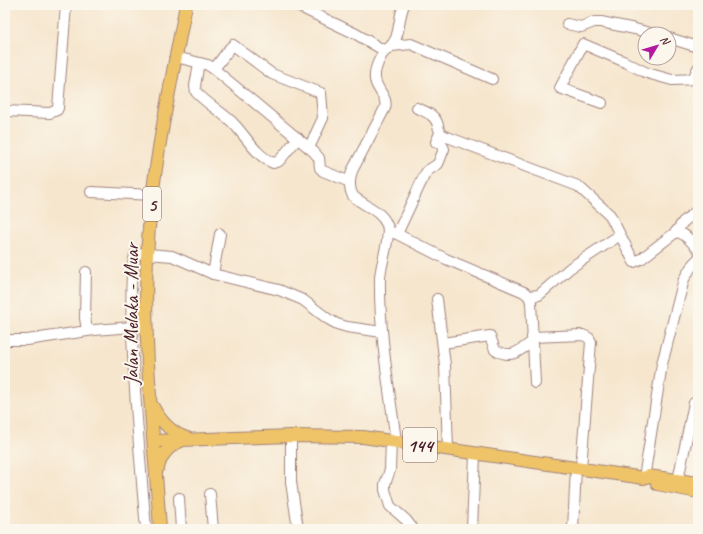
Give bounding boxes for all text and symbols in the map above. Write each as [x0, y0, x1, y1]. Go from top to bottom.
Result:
north arrow [637, 26, 677, 66]
text: N [657, 33, 674, 49]
road number: 5 [143, 187, 161, 221]
street label: Jalan Melaka - Muar [119, 242, 144, 386]
road number: 144 [403, 428, 437, 462]

